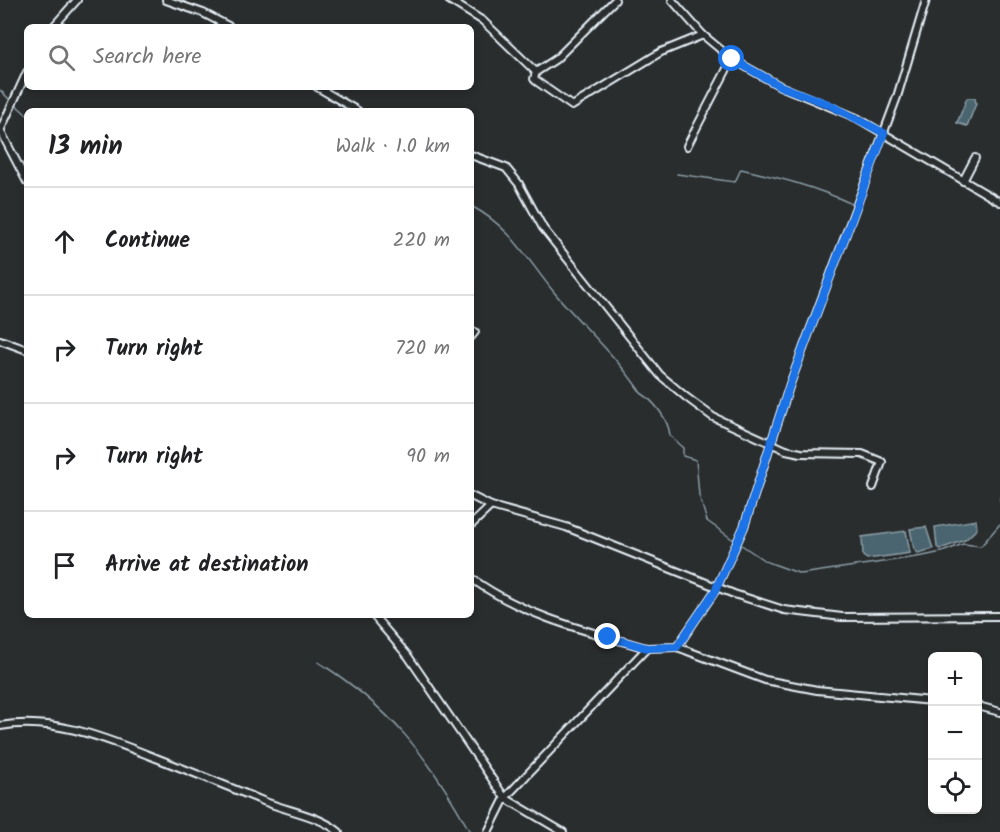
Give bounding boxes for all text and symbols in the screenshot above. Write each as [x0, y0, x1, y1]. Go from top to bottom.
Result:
search box [24, 24, 474, 90]
text: Search here [93, 40, 201, 75]
icon: search [45, 41, 78, 74]
route start [718, 45, 744, 71]
text: 13 min [48, 126, 123, 168]
text: Walk · 1.0 km [336, 131, 450, 163]
text: Continue [105, 224, 190, 259]
icon: ahead [48, 225, 81, 258]
text: 220 m [393, 225, 450, 257]
text: Turn right [105, 332, 203, 367]
icon: right [48, 333, 81, 366]
text: 720 m [395, 333, 450, 365]
text: Turn right [105, 440, 203, 475]
icon: right [48, 441, 81, 474]
text: 90 m [406, 441, 450, 473]
text: Arrive at destination [105, 548, 308, 583]
icon: arrive [48, 549, 81, 582]
route end [594, 623, 620, 649]
map controls [928, 652, 982, 814]
button: + [928, 652, 982, 706]
button: − [928, 706, 982, 760]
button: locate [928, 760, 982, 814]

